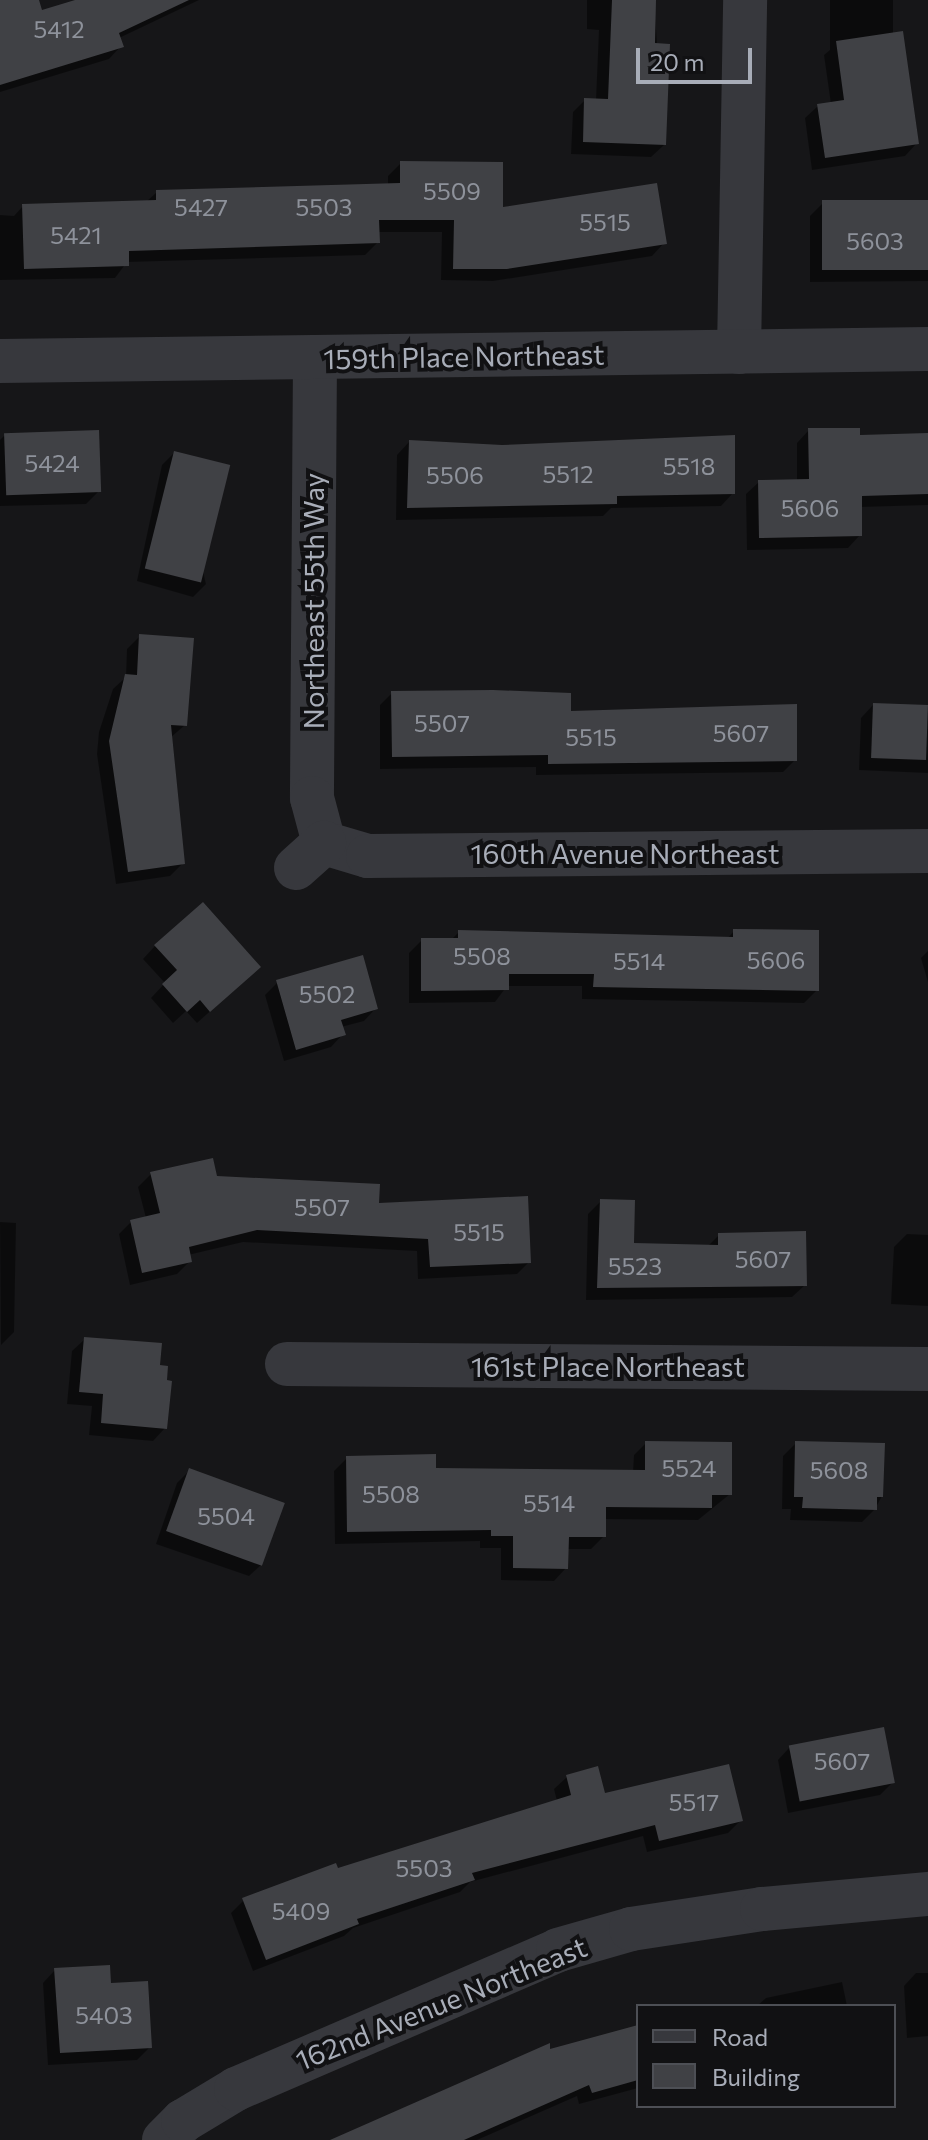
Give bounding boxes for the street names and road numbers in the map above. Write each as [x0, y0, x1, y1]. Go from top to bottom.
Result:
street label: 159th Place Northeast [323, 337, 605, 375]
street label: Northeast 55th Way [296, 473, 330, 729]
street label: 160th Avenue Northeast [471, 836, 779, 870]
street label: 161st Place Northeast [471, 1349, 745, 1383]
street label: 162nd Avenue Northeast [291, 1929, 591, 2077]

